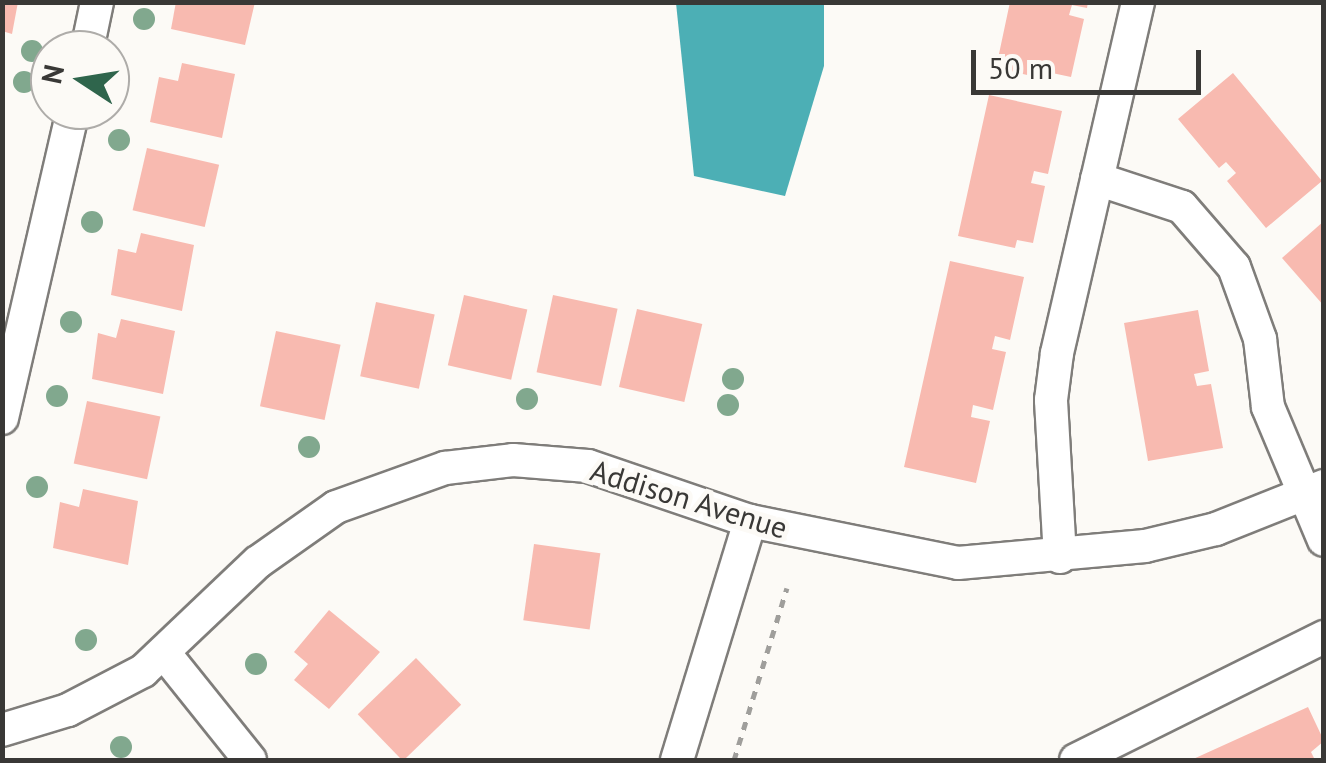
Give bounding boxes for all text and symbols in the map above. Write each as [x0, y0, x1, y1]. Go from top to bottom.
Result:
north arrow [30, 30, 130, 130]
scale bar [976, 30, 1206, 92]
text: 50 m [988, 48, 1053, 87]
text: N [32, 61, 72, 87]
street label: Addison Avenue [586, 452, 792, 546]

